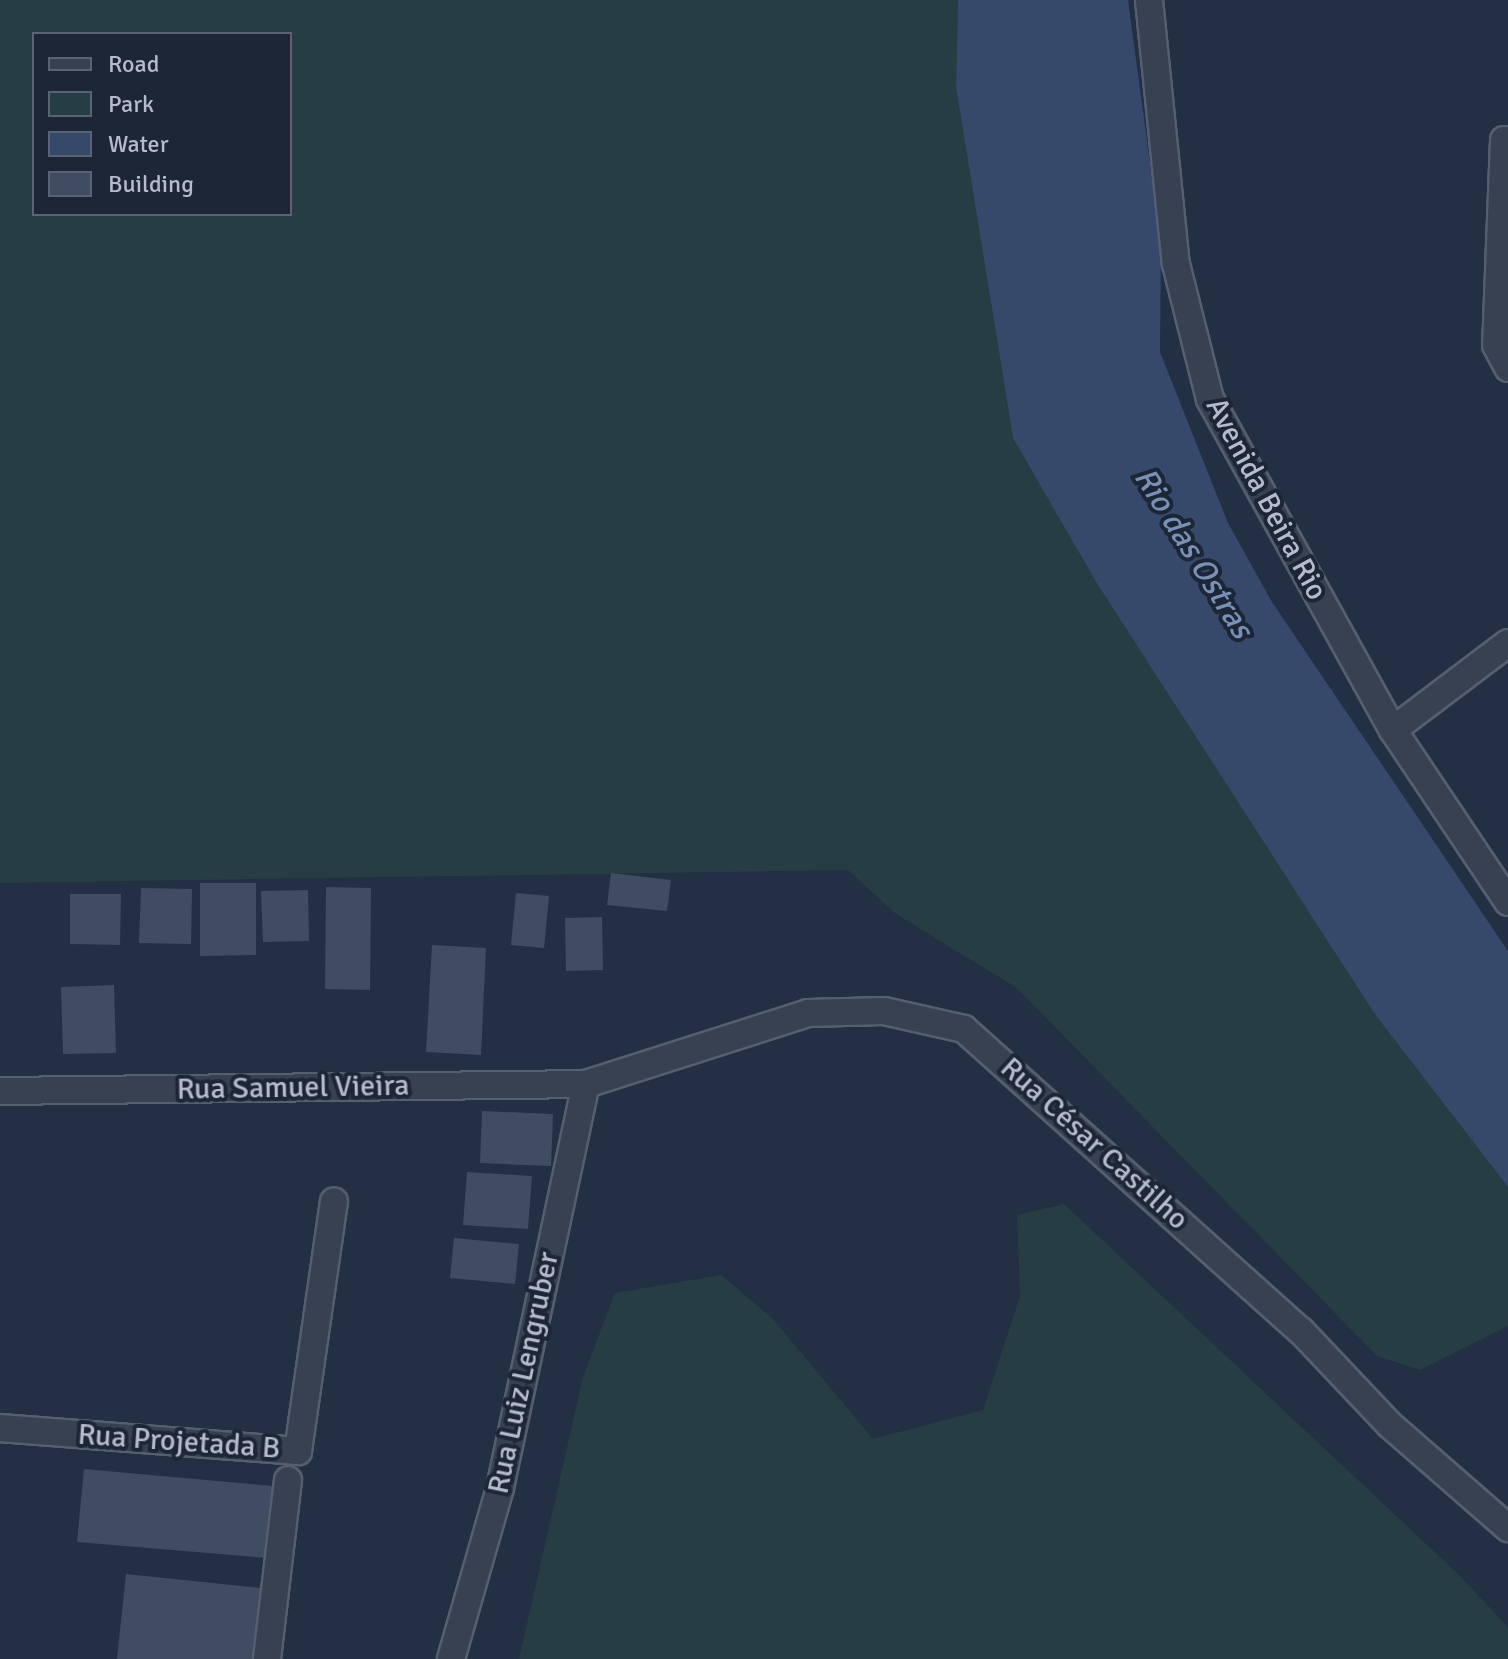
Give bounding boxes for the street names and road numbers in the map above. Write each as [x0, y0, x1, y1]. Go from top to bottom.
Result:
street label: Avenida Beira Rio [1198, 392, 1334, 606]
street label: Rua César Castilho [993, 1050, 1195, 1238]
street label: Rua Samuel Vieira [176, 1068, 410, 1108]
street label: Rua Luiz Lengruber [481, 1249, 567, 1497]
street label: Rua Projetada B [76, 1417, 282, 1467]

